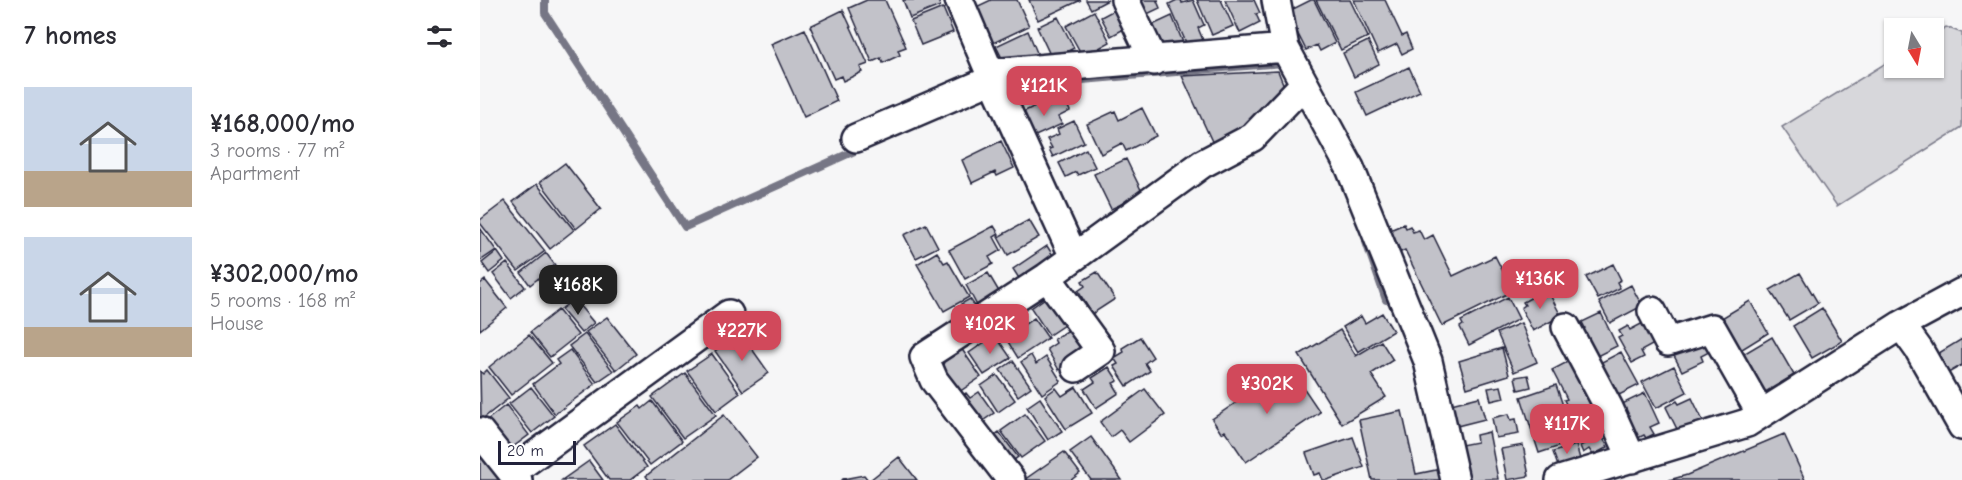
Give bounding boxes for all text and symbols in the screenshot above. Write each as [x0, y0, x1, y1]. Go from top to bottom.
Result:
north arrow [1884, 18, 1944, 78]
map controls [1884, 18, 1944, 78]
icon: filters [423, 20, 456, 53]
text: 7 homes [24, 21, 117, 51]
pin: ¥121K [1002, 66, 1086, 117]
text: ¥121K [1021, 74, 1067, 97]
text: ¥168,000/mo [210, 109, 355, 139]
icon: home [72, 111, 144, 183]
text: 3 rooms · 77 m² [210, 139, 344, 162]
text: Apartment [210, 162, 300, 185]
text: ¥302,000/mo [210, 259, 359, 289]
pin: ¥136K [1498, 259, 1582, 310]
icon: home [72, 261, 144, 333]
pin: ¥168K [536, 265, 620, 316]
text: ¥136K [1515, 267, 1565, 290]
text: ¥168K [553, 273, 603, 296]
text: 5 rooms · 168 m² [210, 289, 355, 312]
pin: ¥102K [948, 304, 1032, 355]
pin: ¥227K [700, 311, 784, 362]
text: House [210, 312, 264, 335]
text: ¥102K [965, 312, 1015, 335]
text: ¥227K [717, 319, 767, 342]
pin: ¥302K [1225, 364, 1309, 415]
text: ¥302K [1241, 372, 1293, 395]
pin: ¥117K [1525, 404, 1609, 455]
text: ¥117K [1544, 412, 1590, 435]
scale bar [498, 438, 576, 466]
text: 20 m [507, 442, 544, 460]

